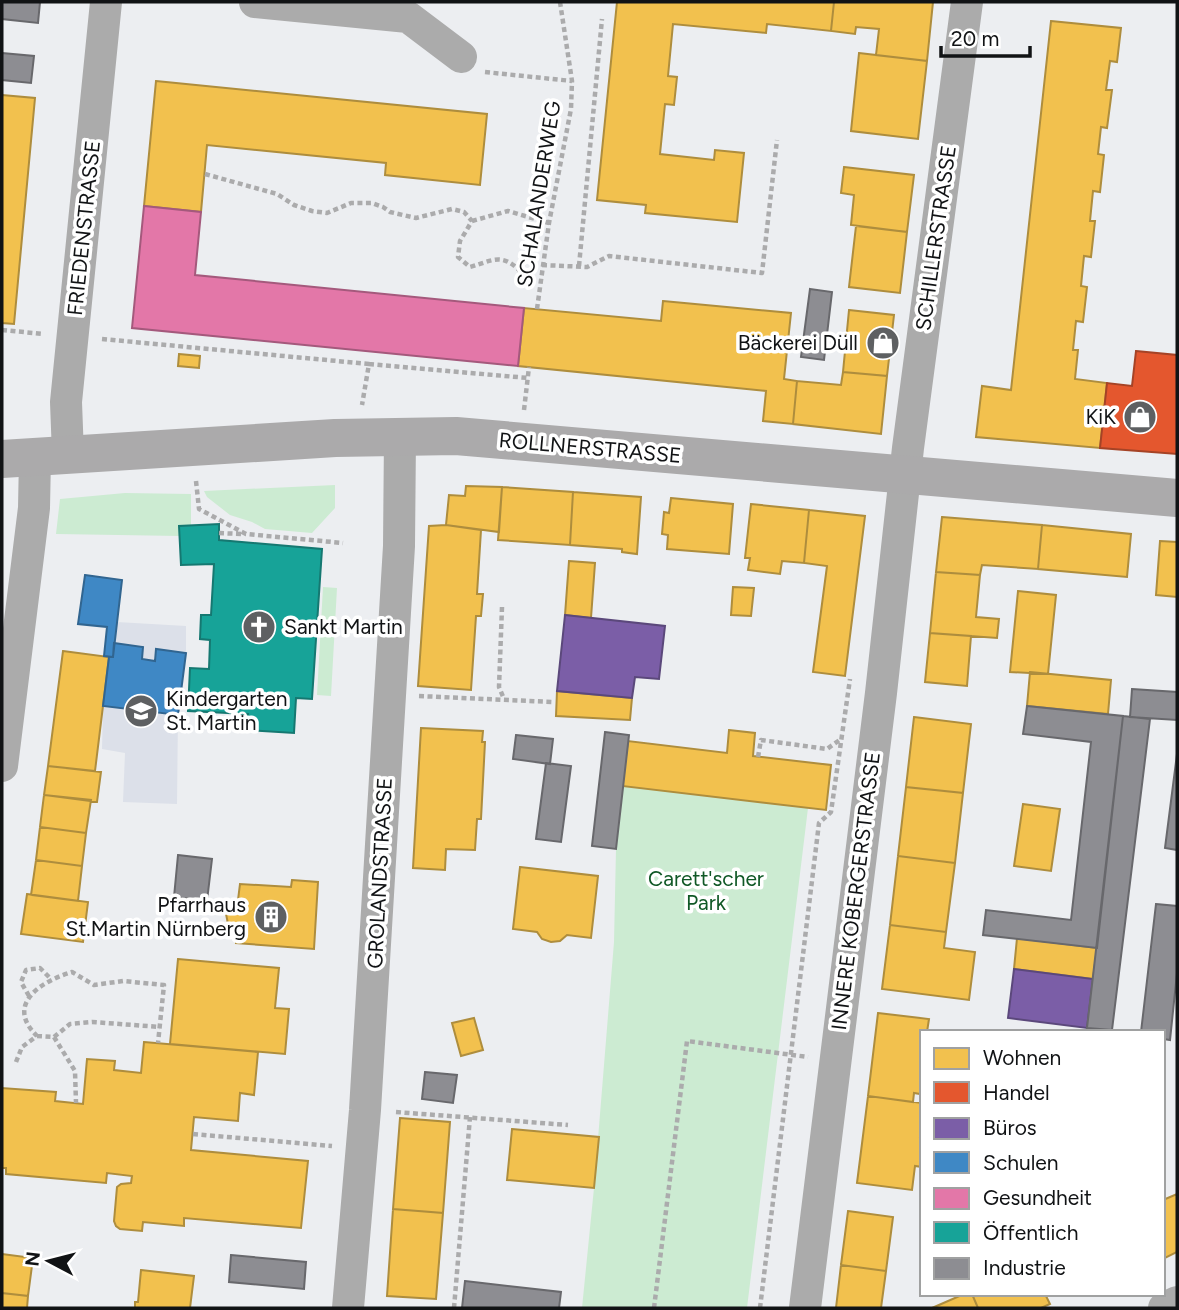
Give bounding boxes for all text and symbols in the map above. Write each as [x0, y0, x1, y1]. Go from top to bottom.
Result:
scale bar [941, 14, 1030, 58]
text: 20 m [951, 26, 999, 51]
street label: SCHALANDERWEG [511, 99, 566, 289]
street label: FRIEDENSTRASSE [62, 139, 105, 317]
street label: SCHILLERSTRASSE [910, 144, 961, 332]
shop icon: Bäckerei Düll [864, 324, 902, 362]
place label: Bäckerei Düll [738, 330, 858, 355]
shop icon: KiK [1121, 398, 1159, 436]
place label: KiK [1086, 404, 1116, 429]
street label: ROLLNERSTRASSE [498, 427, 682, 468]
church icon: Sankt Martin [240, 608, 278, 646]
place label: Sankt Martin [284, 614, 403, 639]
place label: Kindergarten St. Martin [166, 686, 287, 735]
school or university icon: Kindergarten St. Martin [122, 692, 160, 730]
street label: INNERE KOBERGERSTRASSE [826, 750, 885, 1032]
street label: GROLANDSTRASSE [362, 777, 397, 969]
park label: Carett'scher Park [648, 866, 764, 915]
place label: Pfarrhaus St.Martin Nürnberg [66, 892, 246, 941]
building icon: Pfarrhaus St.Martin Nürnberg [252, 898, 290, 936]
legend [920, 1030, 1165, 1296]
text: Wohnen [983, 1045, 1061, 1070]
text: Handel [983, 1080, 1050, 1105]
text: Büros [983, 1115, 1037, 1140]
text: Schulen [983, 1150, 1059, 1175]
text: Gesundheit [983, 1185, 1092, 1210]
text: Öffentlich [983, 1220, 1078, 1245]
north arrow [14, 1226, 84, 1296]
text: N [20, 1250, 45, 1268]
text: Industrie [983, 1255, 1066, 1280]

